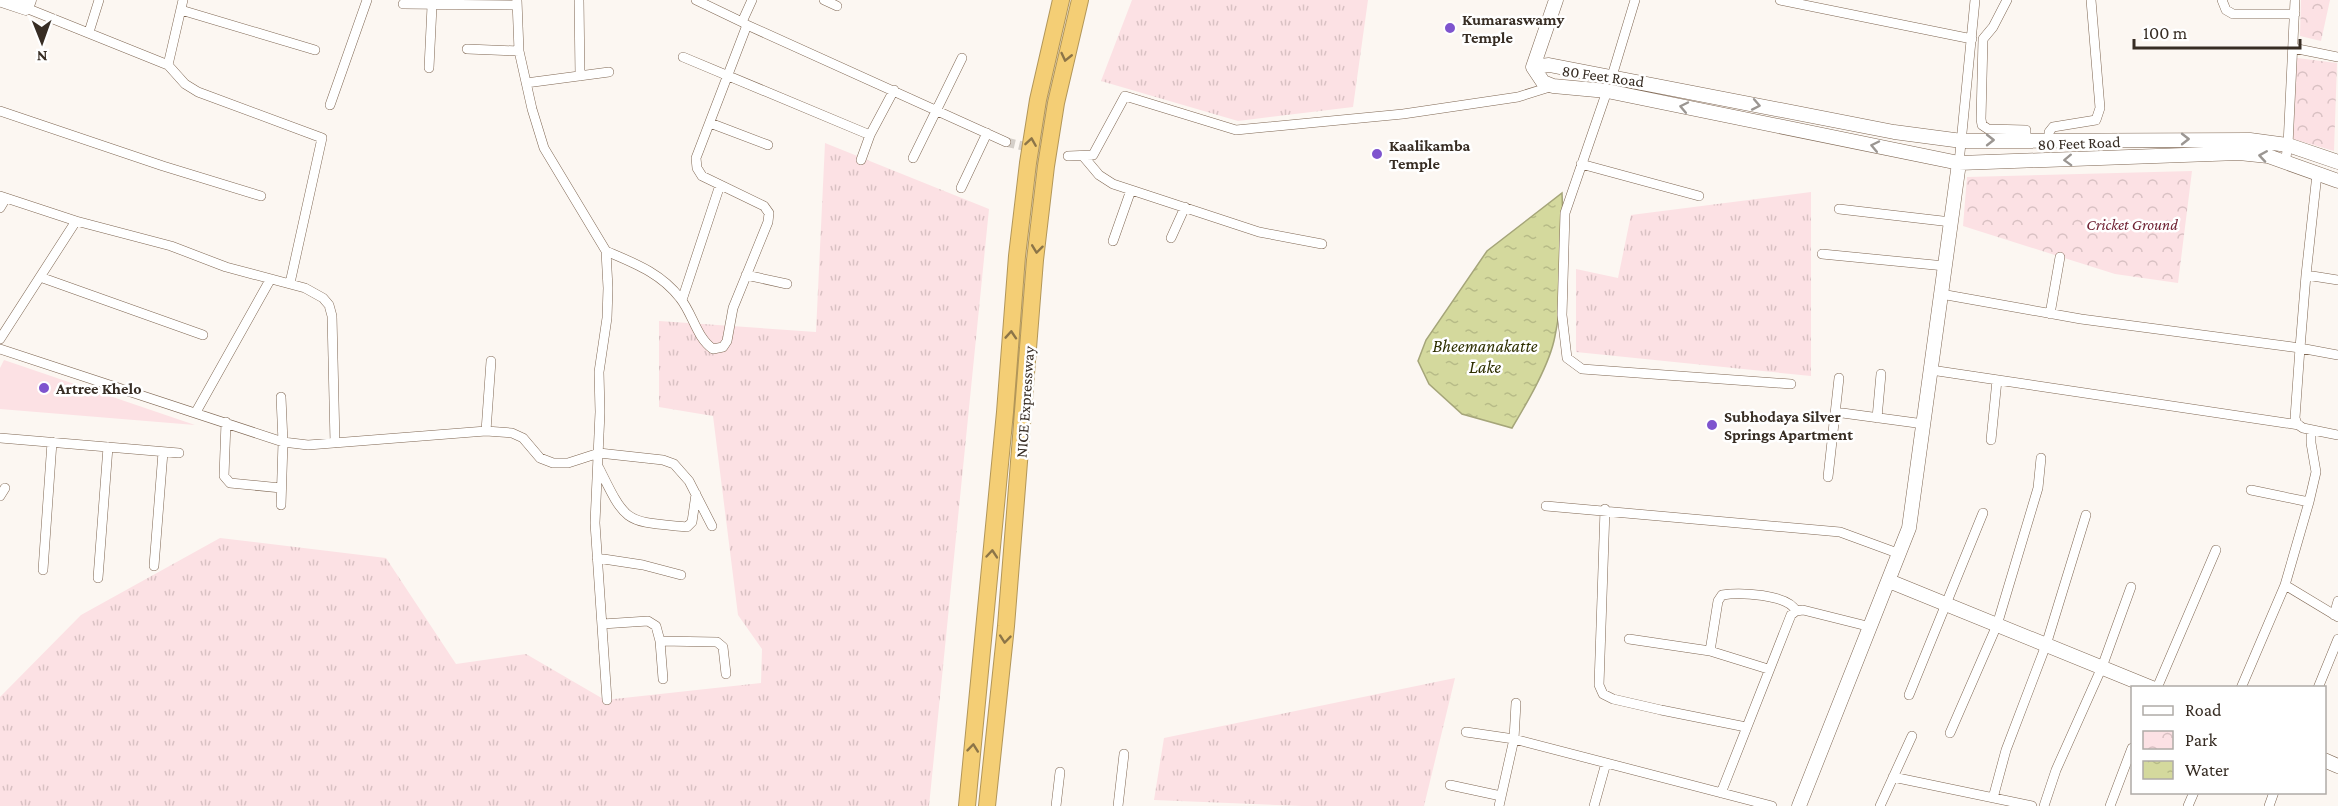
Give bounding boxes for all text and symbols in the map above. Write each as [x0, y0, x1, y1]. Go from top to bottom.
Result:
place label: Kumaraswamy Temple [1462, 11, 1564, 46]
north arrow [12, 12, 72, 72]
scale bar [2134, 12, 2300, 50]
marker: Kumaraswamy Temple [1443, 21, 1457, 35]
text: 100 m [2143, 23, 2188, 43]
text: N [37, 48, 48, 65]
one-way arrow [1061, 52, 1074, 62]
street label: 80 Feet Road [1561, 62, 1646, 90]
one-way arrow [1751, 97, 1761, 110]
one-way arrow [1679, 101, 1689, 114]
street label: 80 Feet Road [2037, 133, 2121, 153]
one-way arrow [2180, 133, 2189, 145]
one-way arrow [1985, 134, 1994, 147]
one-way arrow [1025, 137, 1037, 146]
place label: Kaalikamba Temple [1389, 137, 1471, 172]
one-way arrow [1870, 140, 1880, 153]
marker: Kaalikamba Temple [1370, 147, 1384, 161]
one-way arrow [2258, 151, 2267, 163]
one-way arrow [2064, 154, 2073, 166]
park label: Cricket Ground [2086, 216, 2178, 233]
one-way arrow [1031, 245, 1043, 254]
one-way arrow [1004, 331, 1017, 340]
water label: Bheemanakatte Lake [1432, 336, 1538, 377]
street label: NICE Expressway [1013, 345, 1038, 459]
place label: Artree Khelo [55, 380, 141, 397]
marker: Artree Khelo [37, 381, 51, 395]
place label: Subhodaya Silver Springs Apartment [1724, 408, 1853, 443]
marker: Subhodaya Silver Springs Apartment [1705, 418, 1719, 432]
one-way arrow [985, 549, 998, 558]
one-way arrow [999, 634, 1012, 643]
legend [2131, 686, 2326, 794]
text: Road [2185, 700, 2222, 720]
text: Park [2185, 730, 2217, 750]
one-way arrow [966, 743, 979, 752]
text: Water [2185, 760, 2230, 780]

